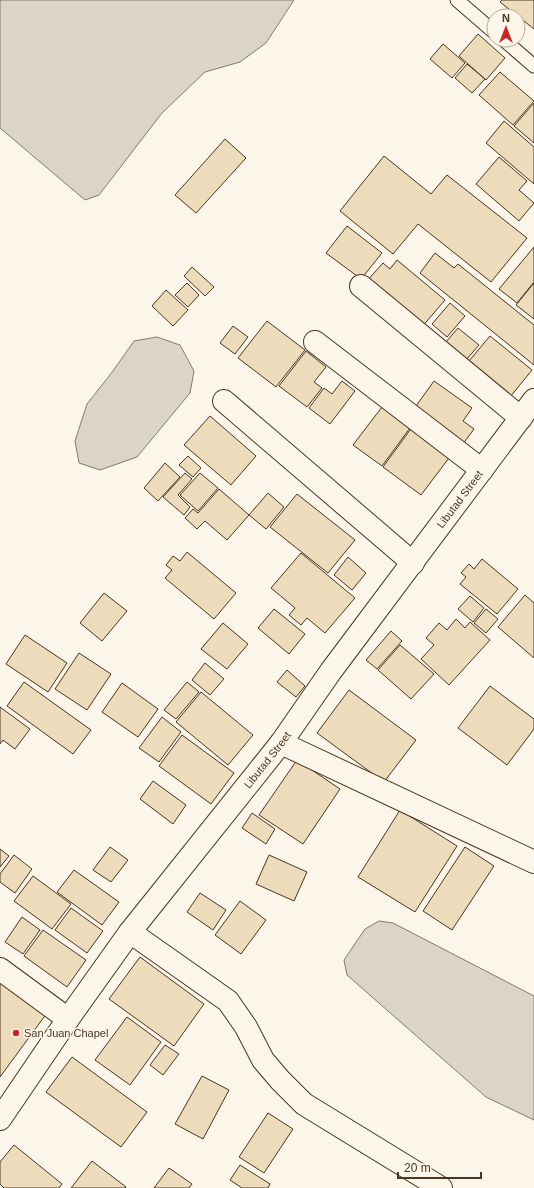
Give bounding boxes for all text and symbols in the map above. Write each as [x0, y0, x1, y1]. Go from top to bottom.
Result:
north arrow [486, 8, 526, 48]
text: N [502, 12, 510, 24]
street label: Libutad Street [434, 468, 485, 530]
street label: Libutad Street [241, 729, 293, 790]
place label: San Juan Chapel [24, 1027, 108, 1039]
marker: San Juan Chapel [11, 1028, 21, 1038]
scale bar [398, 1154, 481, 1180]
text: 20 m [404, 1161, 431, 1175]

